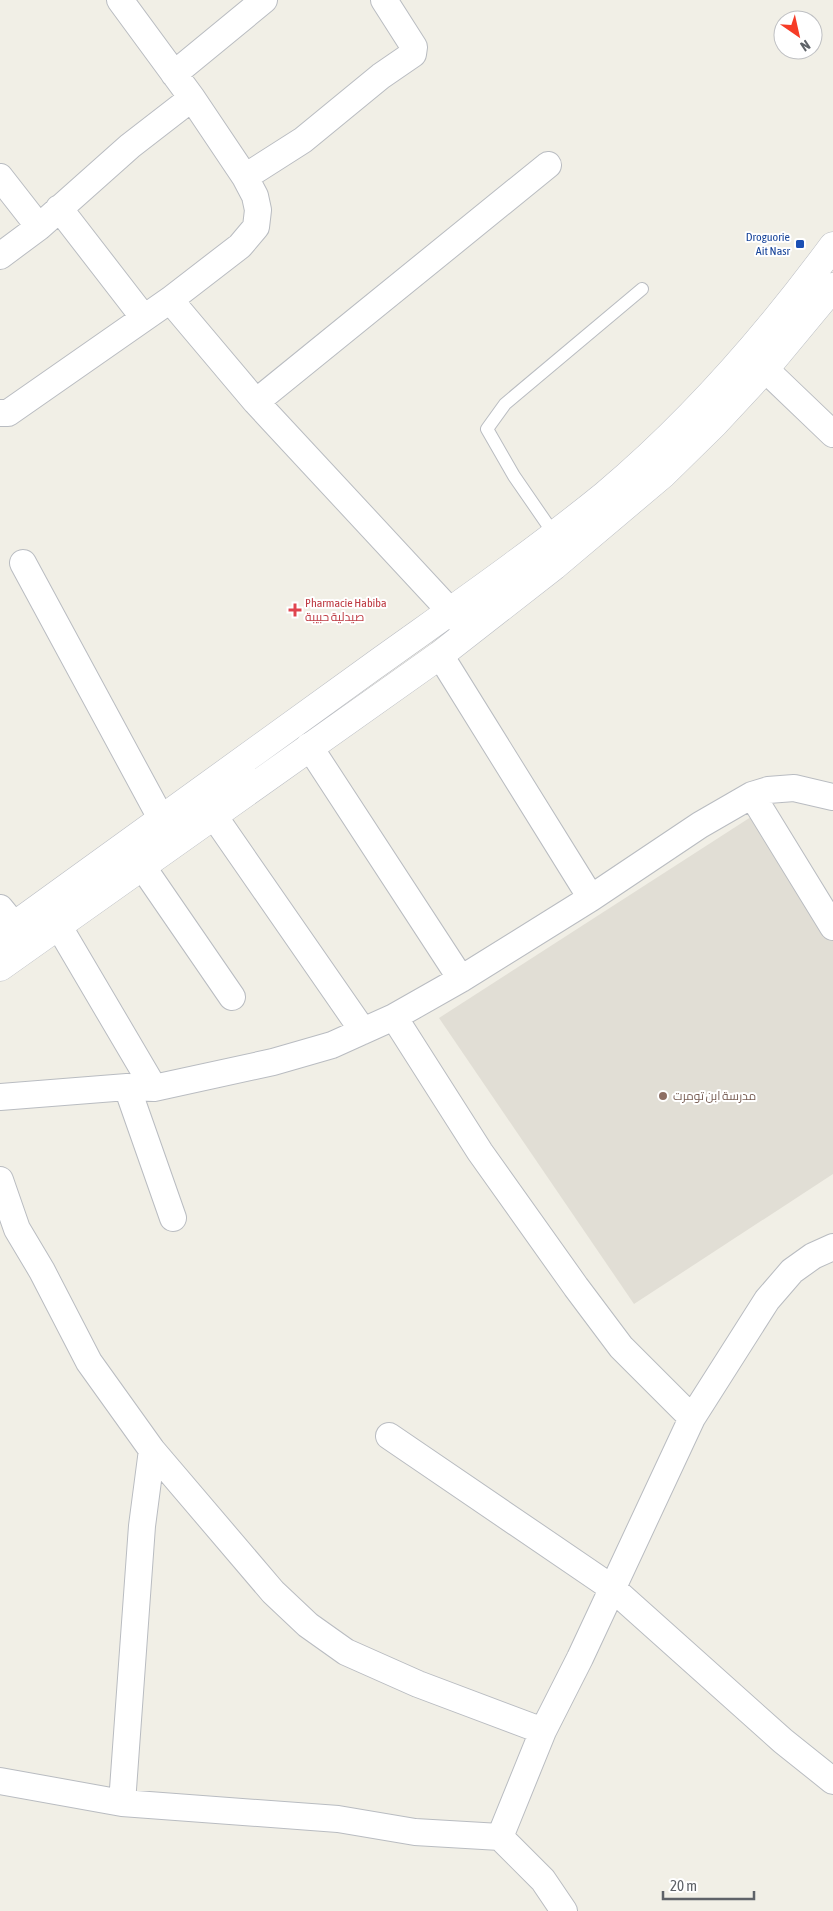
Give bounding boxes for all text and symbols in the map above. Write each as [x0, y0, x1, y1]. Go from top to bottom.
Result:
north arrow [773, 10, 823, 60]
text: N [797, 37, 813, 55]
place label: Droguorie Ait Nasr [746, 230, 790, 258]
marker: Droguorie Ait Nasr [794, 238, 806, 250]
place label: Pharmacie Habiba صيدلية حبيبة [305, 596, 387, 624]
marker: Pharmacie Habiba صيدلية حبيبة [289, 604, 301, 616]
place label: مدرسة ابن تومرت [673, 1089, 756, 1103]
marker: مدرسة ابن تومرت [657, 1090, 669, 1102]
scale bar [663, 1868, 754, 1900]
text: 20 m [670, 1877, 697, 1894]

